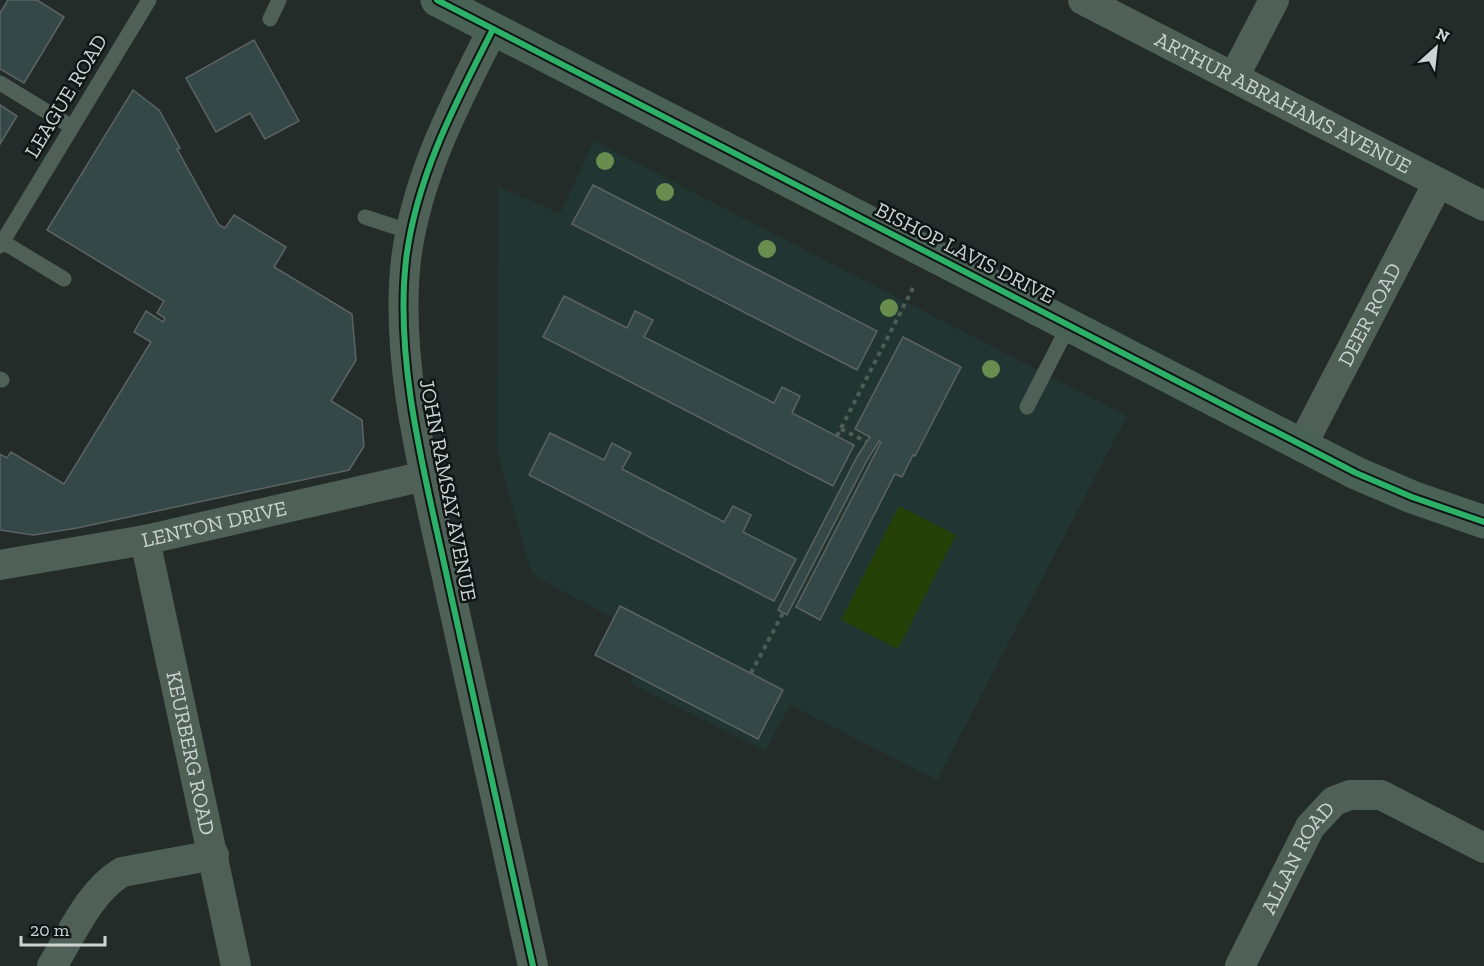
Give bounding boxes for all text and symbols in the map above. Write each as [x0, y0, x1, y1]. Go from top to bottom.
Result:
north arrow [1406, 18, 1466, 78]
text: N [1433, 24, 1452, 46]
street label: ARTHUR ABRAHAMS AVENUE [1151, 26, 1416, 179]
street label: LEAGUE ROAD [19, 30, 112, 162]
street label: BISHOP LAVIS DRIVE [871, 197, 1059, 309]
street label: DEER ROAD [1332, 258, 1406, 370]
street label: JOHN RAMSAY AVENUE [415, 377, 482, 603]
street label: LENTON DRIVE [139, 495, 289, 552]
street label: KEURBERG ROAD [161, 669, 221, 837]
street label: ALLAN ROAD [1255, 796, 1340, 918]
scale bar [21, 909, 105, 947]
text: 20 m [30, 919, 70, 941]

